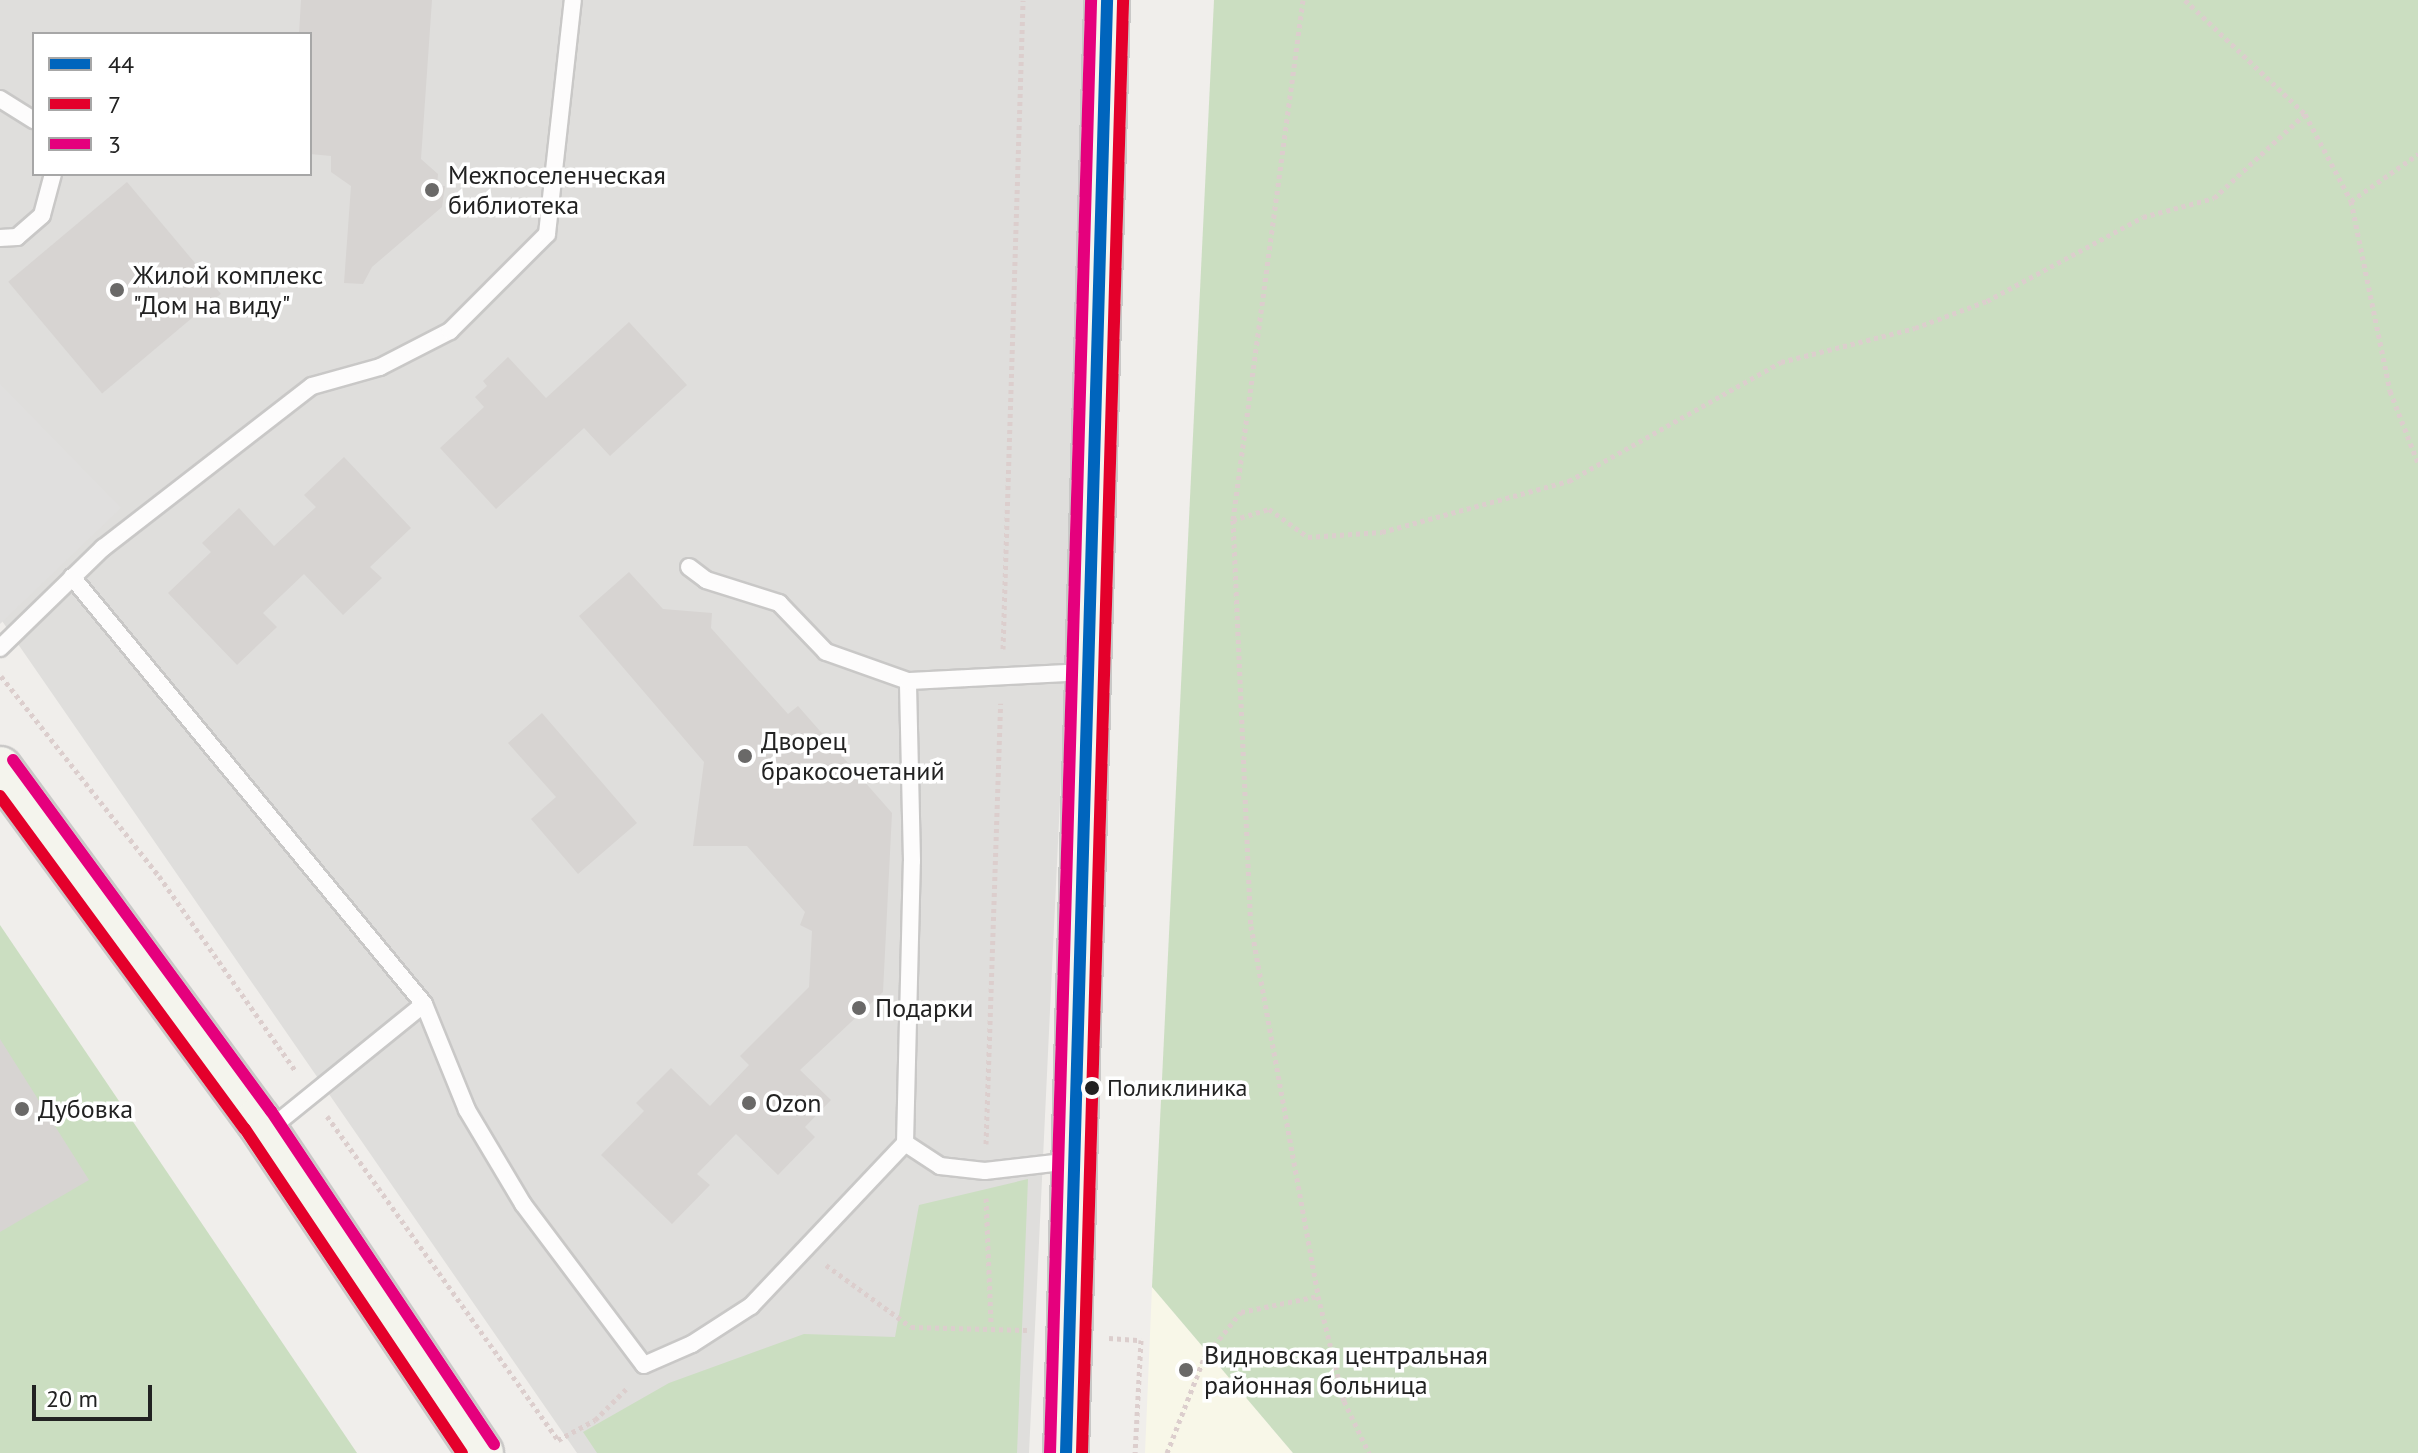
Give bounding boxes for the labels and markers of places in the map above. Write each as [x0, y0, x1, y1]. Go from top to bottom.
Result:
place label: Межпоселенческая библиотека [448, 159, 666, 220]
marker: Межпоселенческая библиотека [423, 181, 441, 199]
place label: Жилой комплекс "Дом на виду" [133, 259, 323, 320]
marker: Жилой комплекс "Дом на виду" [108, 281, 126, 299]
place label: Дворец бракосочетаний [761, 725, 945, 786]
marker: Дворец бракосочетаний [736, 747, 754, 765]
place label: Подарки [875, 992, 974, 1024]
marker: Подарки [850, 999, 868, 1017]
place label: Поликлиника [1107, 1074, 1248, 1102]
marker: Поликлиника [1084, 1080, 1100, 1096]
place label: Ozon [765, 1087, 822, 1119]
place label: Дубовка [38, 1093, 133, 1125]
marker: Ozon [740, 1094, 758, 1112]
marker: Дубовка [13, 1100, 31, 1118]
place label: Видновская центральная районная больница [1204, 1339, 1488, 1400]
marker: Видновская центральная районная больница [1175, 1359, 1197, 1381]

